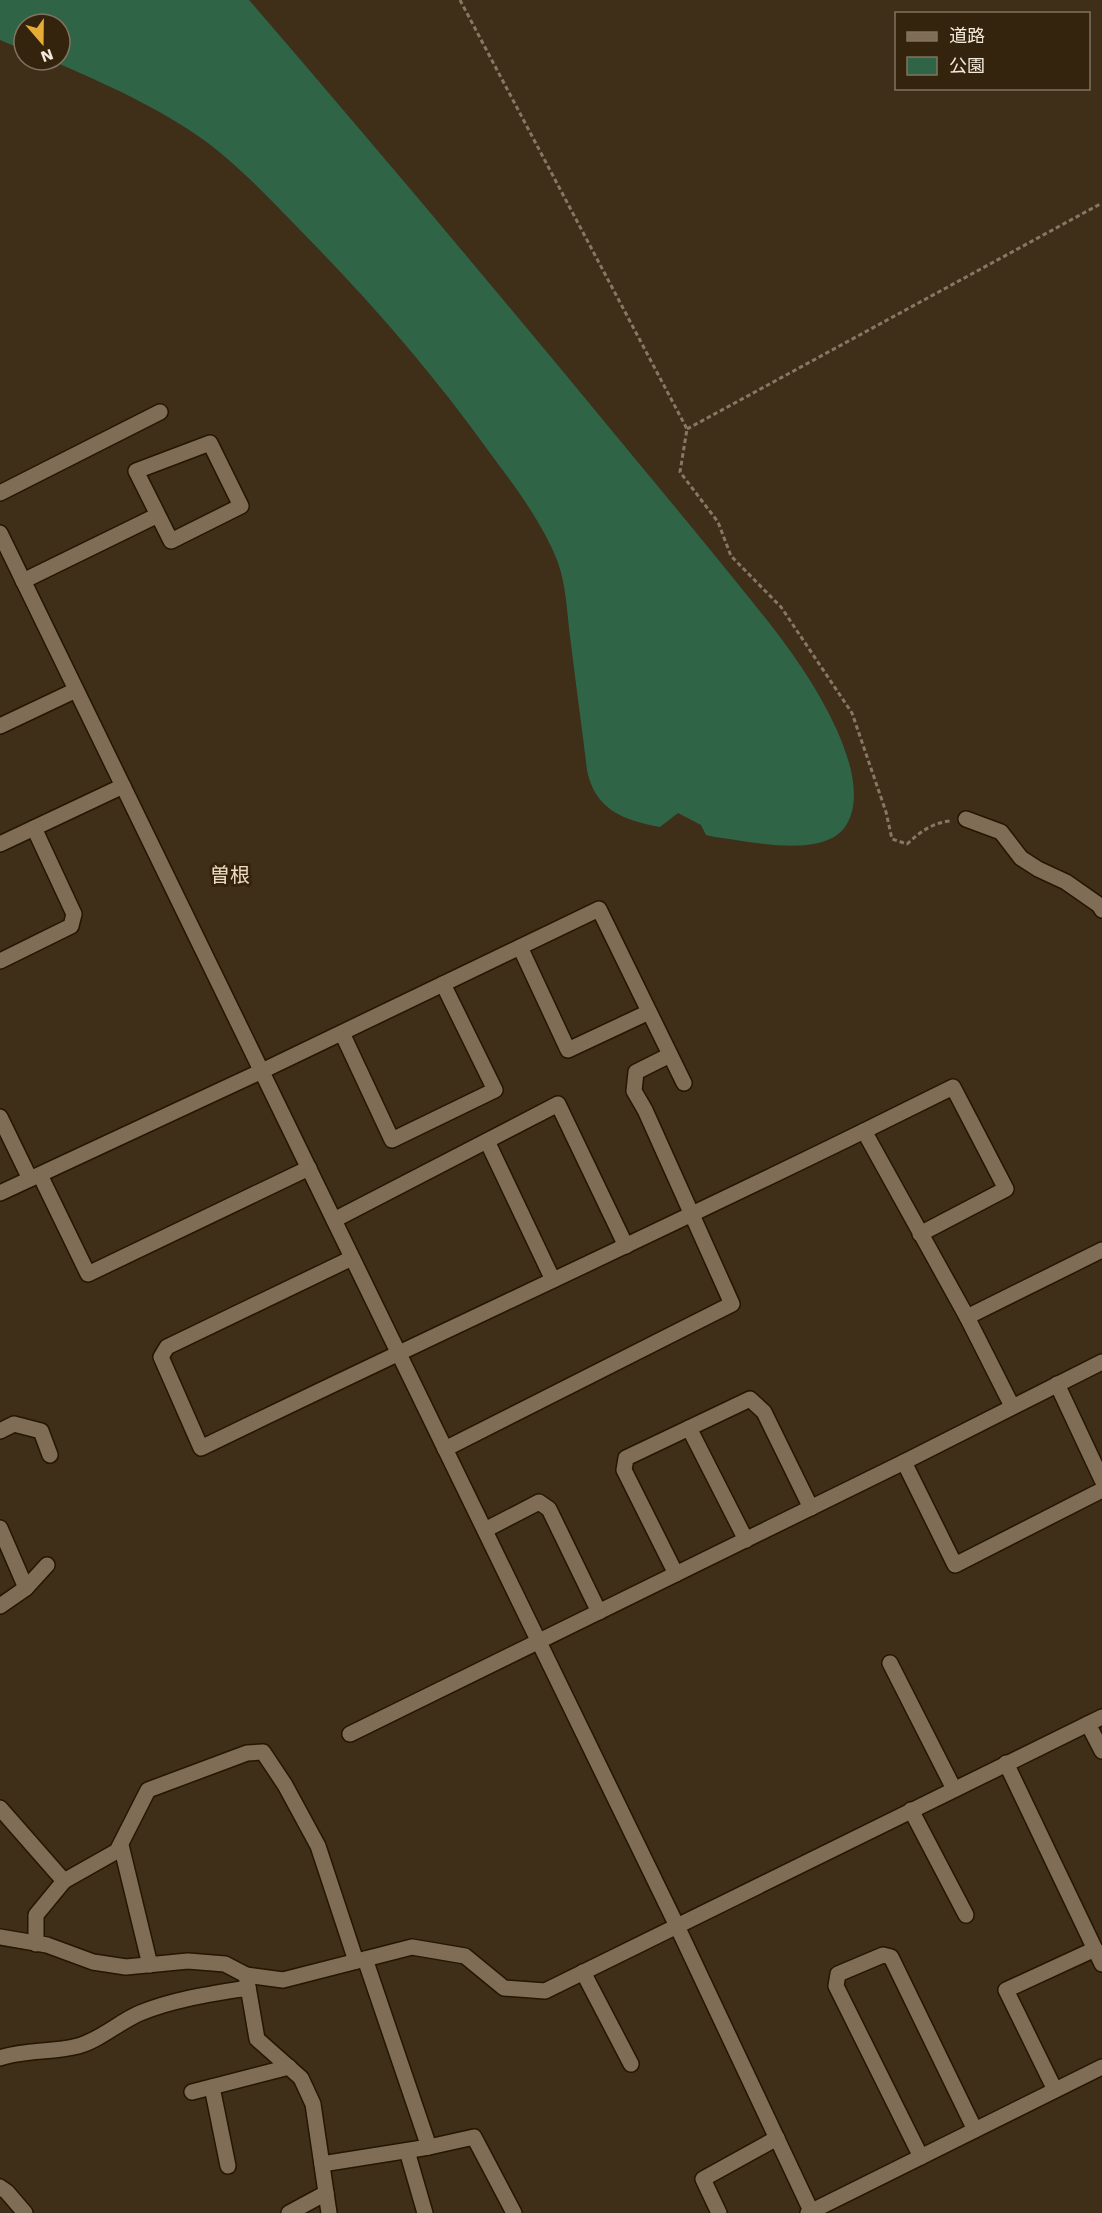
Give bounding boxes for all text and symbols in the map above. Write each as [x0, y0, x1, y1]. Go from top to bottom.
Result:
north arrow [12, 12, 72, 72]
legend [895, 12, 1090, 90]
text: 道路 [949, 25, 985, 46]
text: N [38, 45, 56, 67]
text: 公園 [949, 55, 985, 76]
district label: 曽根 [210, 863, 250, 887]

